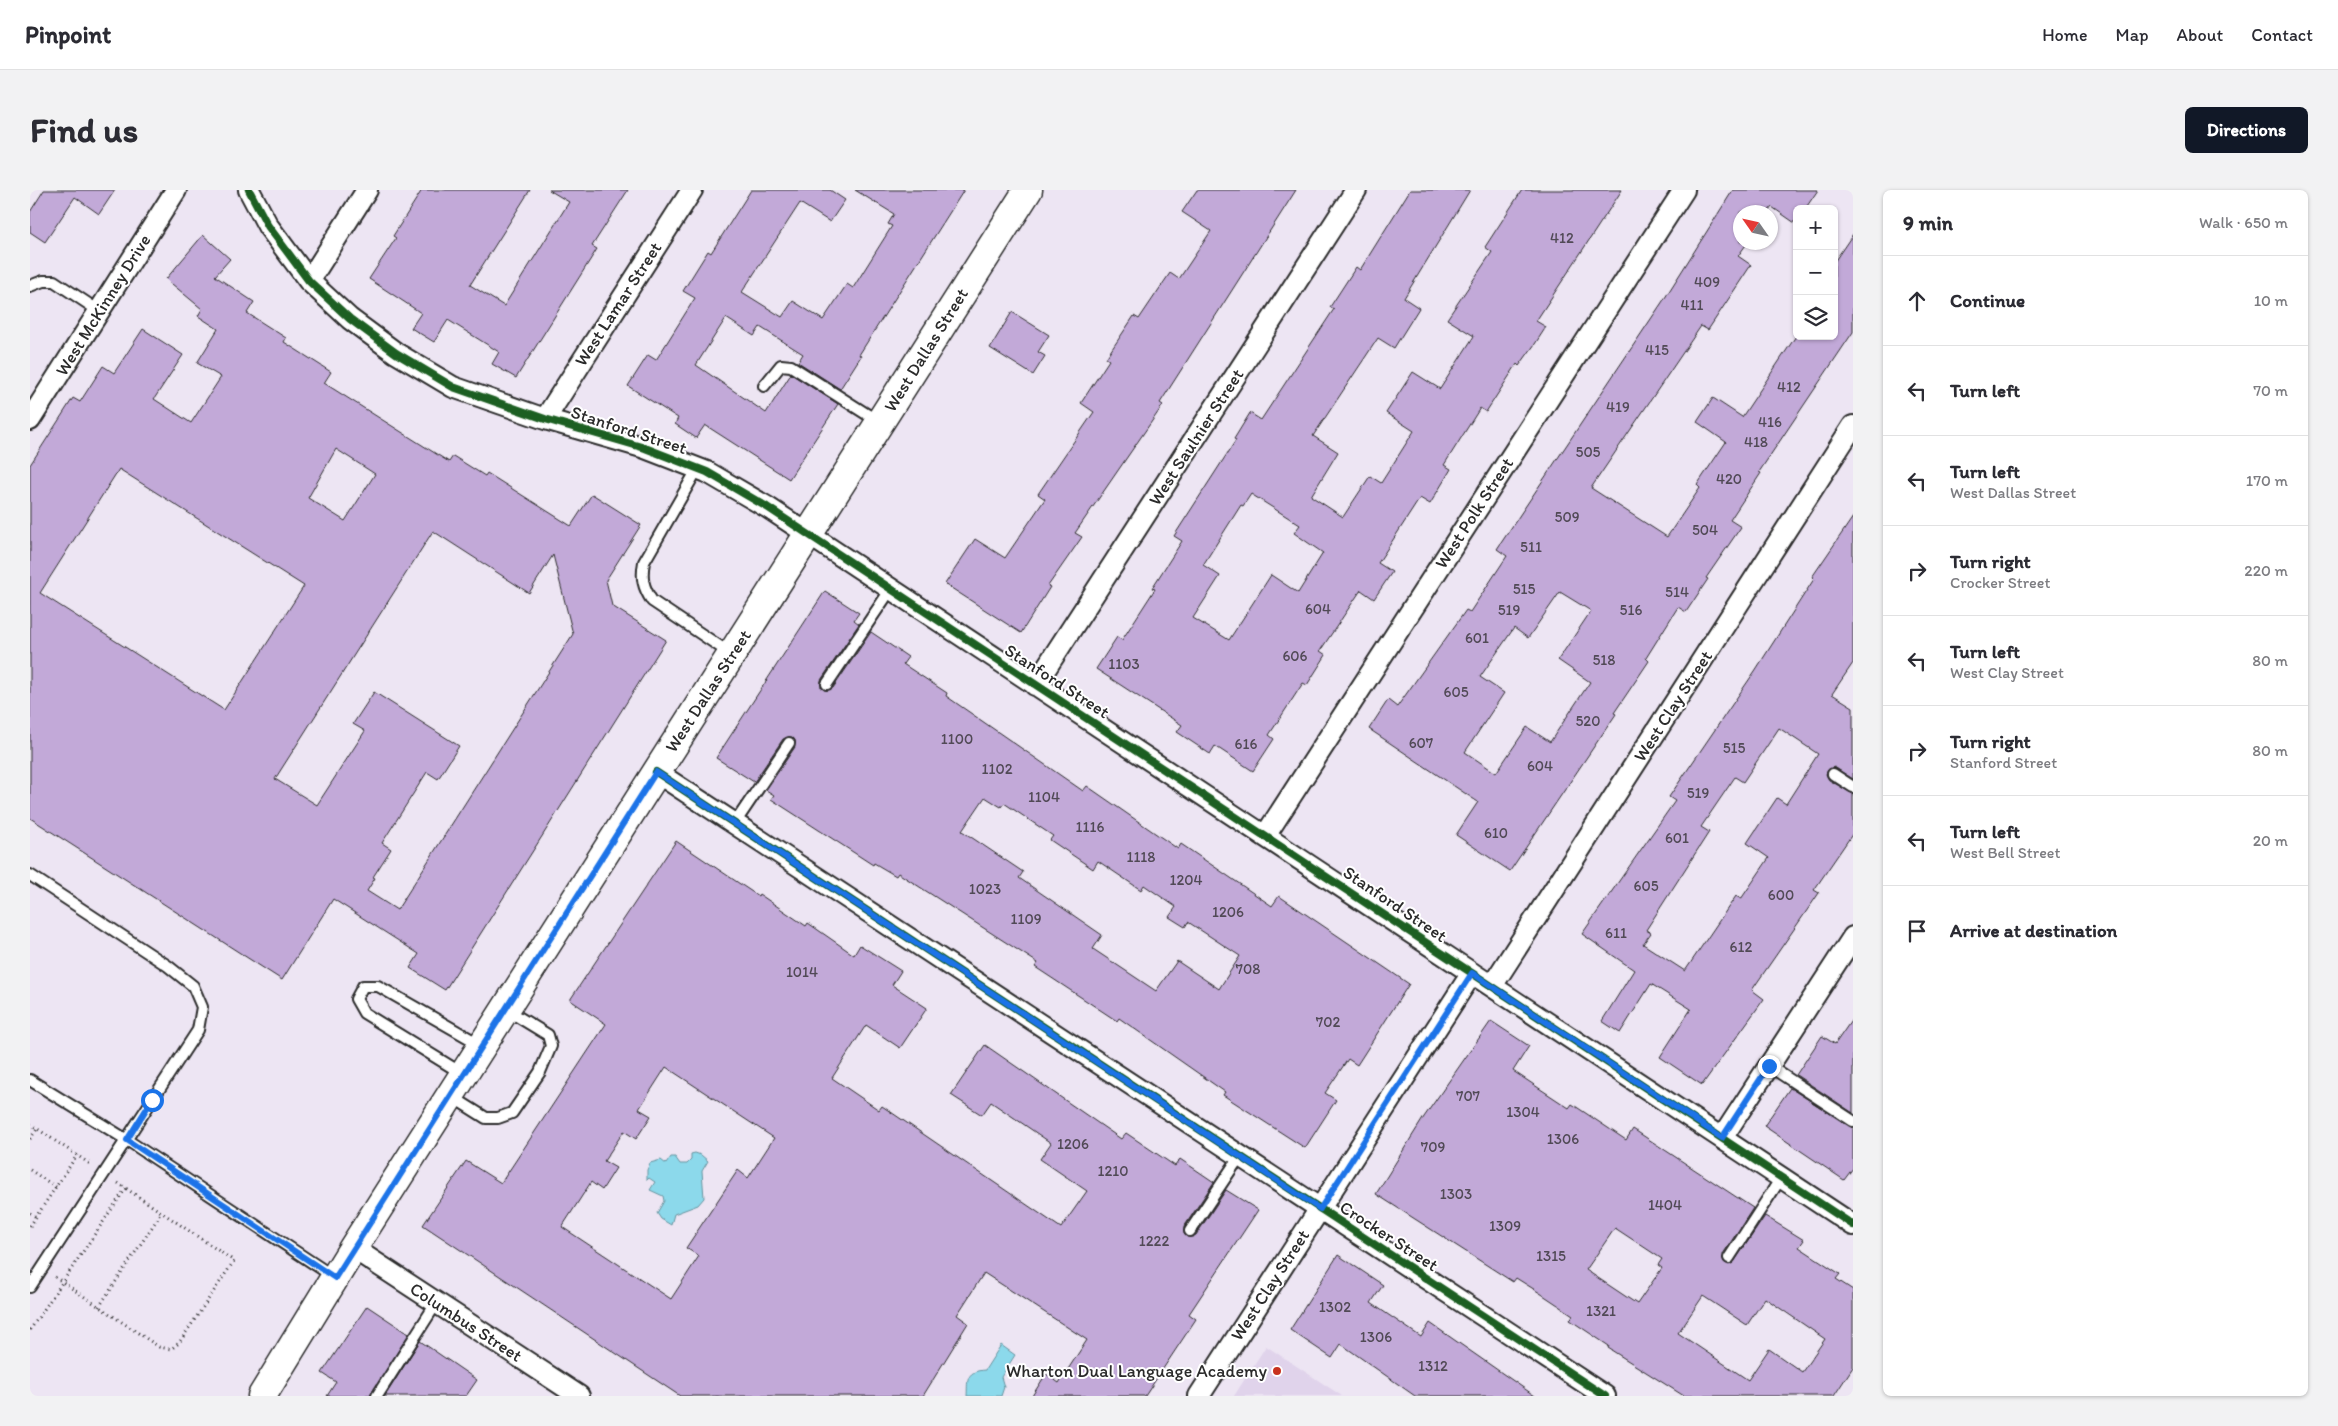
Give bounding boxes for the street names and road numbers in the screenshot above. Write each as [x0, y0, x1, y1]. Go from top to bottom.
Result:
street label: West McKinney Drive [51, 230, 155, 380]
street label: West Lamar Street [570, 238, 666, 370]
street label: West Dallas Street [879, 284, 973, 416]
street label: West Saulnier Street [1144, 364, 1249, 509]
street label: Stanford Street [568, 401, 690, 459]
street label: West Polk Street [1430, 453, 1518, 573]
street label: West Dallas Street [660, 625, 756, 756]
street label: Stanford Street [1000, 639, 1114, 723]
street label: West Clay Street [1629, 646, 1717, 766]
street label: Stanford Street [1339, 861, 1451, 947]
street label: Crocker Street [1336, 1196, 1443, 1276]
street label: West Clay Street [1226, 1225, 1314, 1345]
street label: Columbus Street [406, 1277, 527, 1367]

